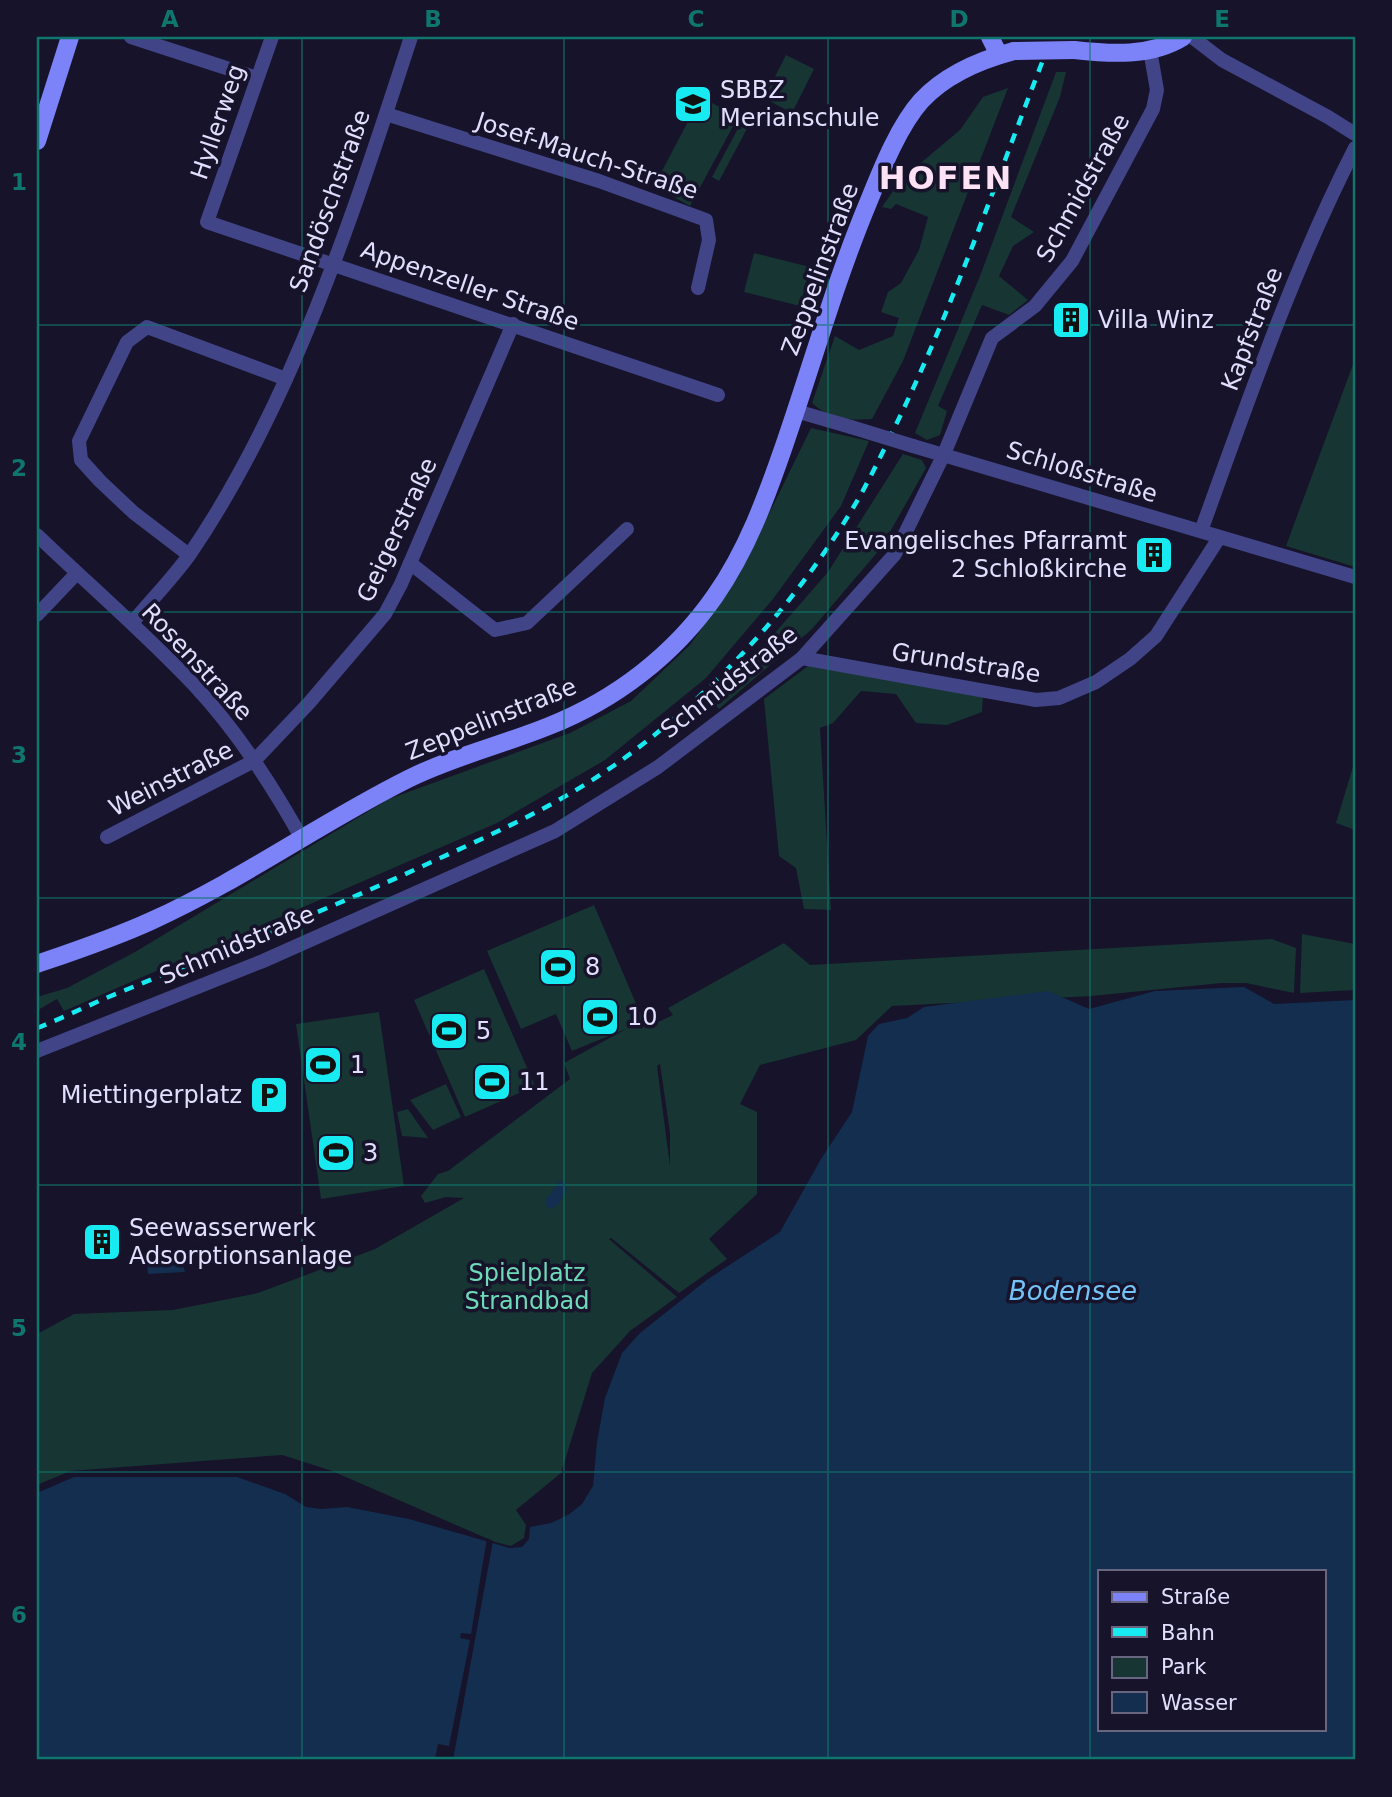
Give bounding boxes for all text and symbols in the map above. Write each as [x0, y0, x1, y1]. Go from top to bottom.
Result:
text: A [161, 6, 179, 32]
text: B [424, 6, 442, 32]
text: C [688, 6, 704, 32]
text: D [949, 6, 969, 32]
text: E [1214, 6, 1230, 32]
street label: Hyllerweg [185, 61, 251, 183]
place label: SBBZ Merianschule [720, 76, 879, 132]
school or university icon: SBBZ Merianschule [672, 83, 714, 125]
street label: Sandöschstraße [284, 106, 376, 296]
street label: Josef-Mauch-Straße [471, 106, 701, 205]
street label: Schmidstraße [1031, 109, 1135, 267]
district label: HOFEN [879, 159, 1013, 197]
text: 1 [11, 169, 27, 195]
street label: Zeppelinstraße [776, 179, 864, 359]
street label: Appenzeller Straße [357, 235, 583, 337]
street label: Kapfstraße [1216, 263, 1288, 395]
building icon: Villa Winz [1050, 299, 1092, 341]
place label: Villa Winz [1098, 306, 1214, 334]
street label: Schloßstraße [1003, 436, 1161, 508]
street label: Geigerstraße [351, 453, 443, 607]
text: 2 [11, 455, 27, 481]
place label: Evangelisches Pfarramt 2 Schloßkirche [844, 527, 1127, 583]
building icon: Evangelisches Pfarramt 2 Schloßkirche [1133, 534, 1175, 576]
street label: Rosenstraße [136, 598, 258, 726]
street label: Schmidstraße [655, 620, 803, 744]
street label: Grundstraße [889, 637, 1043, 689]
street label: Zeppelinstraße [402, 672, 580, 766]
street label: Weinstraße [104, 736, 238, 822]
text: 3 [11, 742, 27, 768]
street label: Schmidstraße [155, 900, 319, 990]
sports icon: 8 [537, 946, 579, 988]
place label: 8 [585, 953, 600, 981]
sports icon: 10 [579, 996, 621, 1038]
place label: 10 [627, 1003, 658, 1031]
sports icon: 5 [428, 1010, 470, 1052]
place label: 5 [476, 1017, 491, 1045]
text: 4 [11, 1029, 27, 1055]
sports icon: 1 [302, 1044, 344, 1086]
place label: 1 [350, 1051, 365, 1079]
sports icon: 11 [471, 1061, 513, 1103]
place label: 11 [519, 1068, 550, 1096]
parking icon: Miettingerplatz [248, 1074, 290, 1116]
place label: Miettingerplatz [61, 1081, 242, 1109]
sports icon: 3 [315, 1132, 357, 1174]
place label: 3 [363, 1139, 378, 1167]
place label: Seewasserwerk Adsorptionsanlage [129, 1214, 352, 1270]
building icon: Seewasserwerk Adsorptionsanlage [81, 1221, 123, 1263]
park label: Spielplatz Strandbad [465, 1259, 589, 1315]
water label: Bodensee [1009, 1276, 1137, 1306]
text: 5 [11, 1315, 27, 1341]
legend [1098, 1570, 1326, 1730]
text: Straße [1161, 1585, 1230, 1609]
text: 6 [11, 1602, 27, 1628]
text: Bahn [1161, 1621, 1215, 1645]
text: Park [1161, 1655, 1207, 1679]
text: Wasser [1161, 1691, 1237, 1715]

